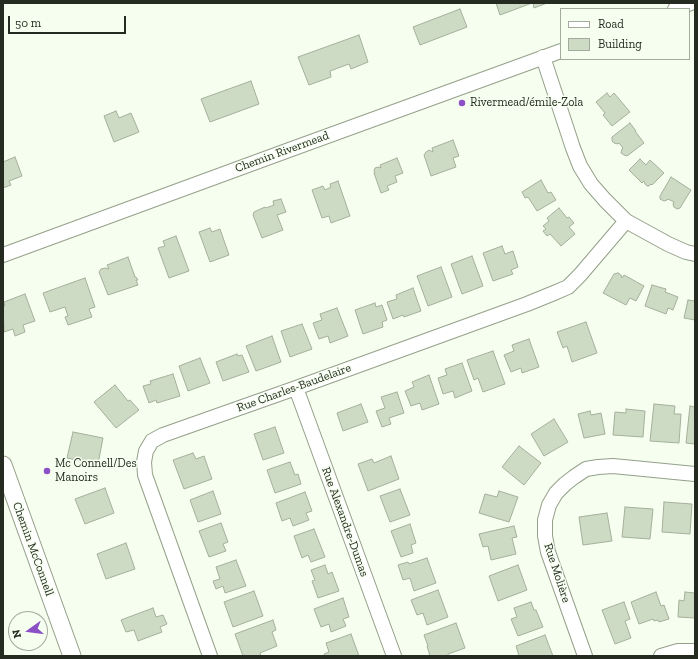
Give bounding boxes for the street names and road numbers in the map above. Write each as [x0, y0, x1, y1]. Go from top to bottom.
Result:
street label: Chemin Rivermead [233, 128, 331, 176]
street label: Rue Charles-Baudelaire [235, 361, 353, 415]
street label: Rue Alexandre-Dumas [318, 465, 372, 579]
street label: Chemin McConnell [9, 500, 57, 598]
street label: Rue Molière [541, 541, 573, 605]

